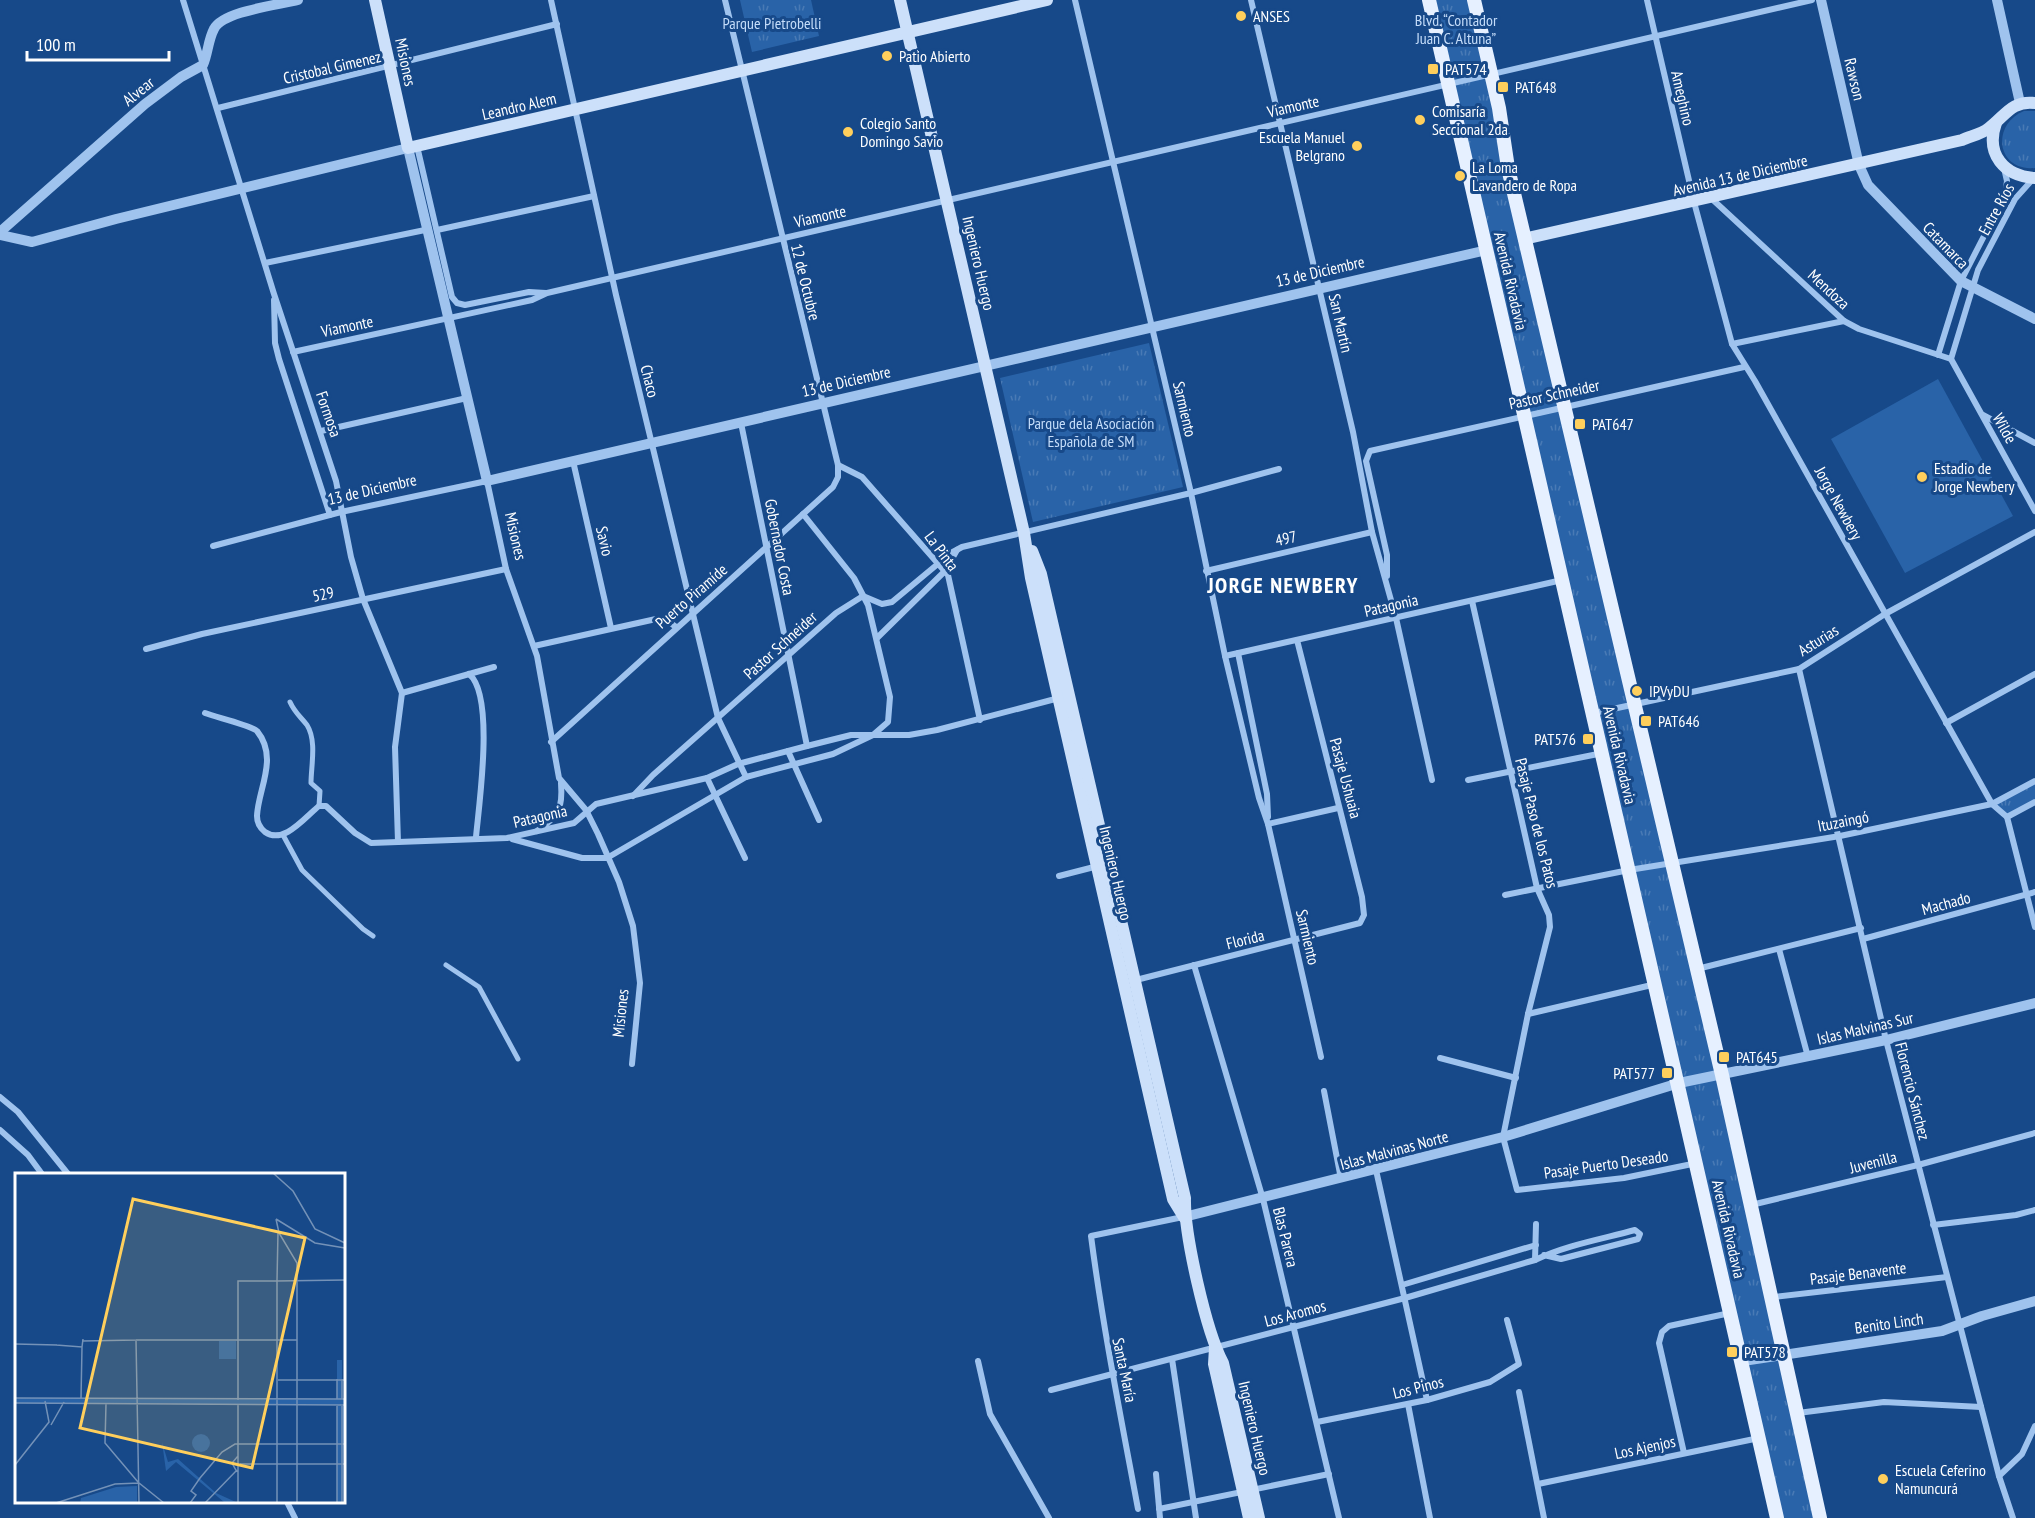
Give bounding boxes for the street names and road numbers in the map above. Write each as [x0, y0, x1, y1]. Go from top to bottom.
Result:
street label: Misiones [391, 36, 421, 88]
street label: Cristobal Gimenez [281, 46, 383, 88]
street label: Rawson [1840, 56, 1870, 102]
street label: Ameghino [1667, 69, 1699, 128]
street label: Alvear [118, 72, 158, 110]
street label: Leandro Alem [480, 88, 558, 124]
street label: Viamonte [1264, 90, 1321, 122]
street label: Avenida 13 de Diciembre [1671, 150, 1809, 200]
street label: Entre Ríos [1974, 180, 2018, 238]
street label: Viamonte [791, 200, 848, 232]
street label: Ingeniero Huergo [958, 214, 1000, 312]
street label: Catamarca [1919, 217, 1973, 273]
street label: Avenida Rivadavia [1490, 230, 1532, 332]
street label: 12 de Octubre [787, 242, 825, 322]
street label: 13 de Diciembre [1274, 251, 1366, 291]
street label: Mendoza [1804, 265, 1854, 313]
street label: San Martín [1325, 292, 1357, 354]
street label: Viamonte [318, 311, 375, 341]
street label: 13 de Diciembre [800, 361, 892, 401]
street label: Chaco [636, 363, 664, 400]
street label: Pastor Schneider [1507, 375, 1602, 413]
street label: Sarmiento [1169, 379, 1201, 439]
street label: Formosa [312, 389, 346, 439]
street label: Wilde [1989, 409, 2021, 447]
street label: Jorge Newbery [1810, 462, 1867, 543]
street label: 13 de Diciembre [326, 469, 418, 509]
street label: Gobernador Costa [761, 497, 799, 597]
street label: Misiones [501, 510, 531, 562]
street label: Savio [592, 524, 618, 558]
street label: 497 [1273, 526, 1299, 550]
street label: La Pinta [921, 527, 963, 575]
street label: Puerto Piramíde [651, 559, 731, 633]
street label: 529 [310, 582, 336, 606]
street label: Patagonia [1362, 589, 1420, 621]
street label: Pastor Schneider [739, 606, 821, 683]
street label: Asturias [1794, 620, 1842, 660]
street label: Avenida Rivadavia [1599, 704, 1641, 806]
street label: Pasaje Ushuaia [1326, 736, 1366, 820]
street label: Pasaje Paso de los Patos [1511, 756, 1563, 890]
street label: Patagonia [511, 800, 569, 832]
street label: Ituzaingó [1816, 806, 1870, 836]
street label: Ingeniero Huergo [1095, 824, 1137, 922]
street label: Machado [1919, 887, 1973, 919]
street label: Sarmiento [1292, 907, 1324, 967]
street label: Florida [1224, 925, 1266, 953]
street label: Misiones [608, 988, 632, 1038]
street label: Islas Malvinas Sur [1815, 1007, 1916, 1049]
street label: Florencio Sánchez [1891, 1040, 1935, 1142]
street label: Islas Malvinas Norte [1338, 1126, 1450, 1174]
street label: Pasaje Puerto Deseado [1543, 1145, 1670, 1183]
street label: Juvenilla [1846, 1146, 1899, 1178]
street label: Avenida Rivadavia [1708, 1178, 1750, 1280]
street label: Blas Parera [1269, 1205, 1303, 1269]
street label: Pasaje Benavente [1809, 1257, 1907, 1289]
street label: Los Aromos [1262, 1295, 1328, 1331]
street label: Benito Linch [1853, 1308, 1925, 1338]
street label: Santa María [1108, 1336, 1142, 1404]
street label: Los Pinos [1391, 1371, 1445, 1403]
street label: Ingeniero Huergo [1234, 1379, 1276, 1477]
street label: Los Ajenjos [1613, 1431, 1677, 1463]

